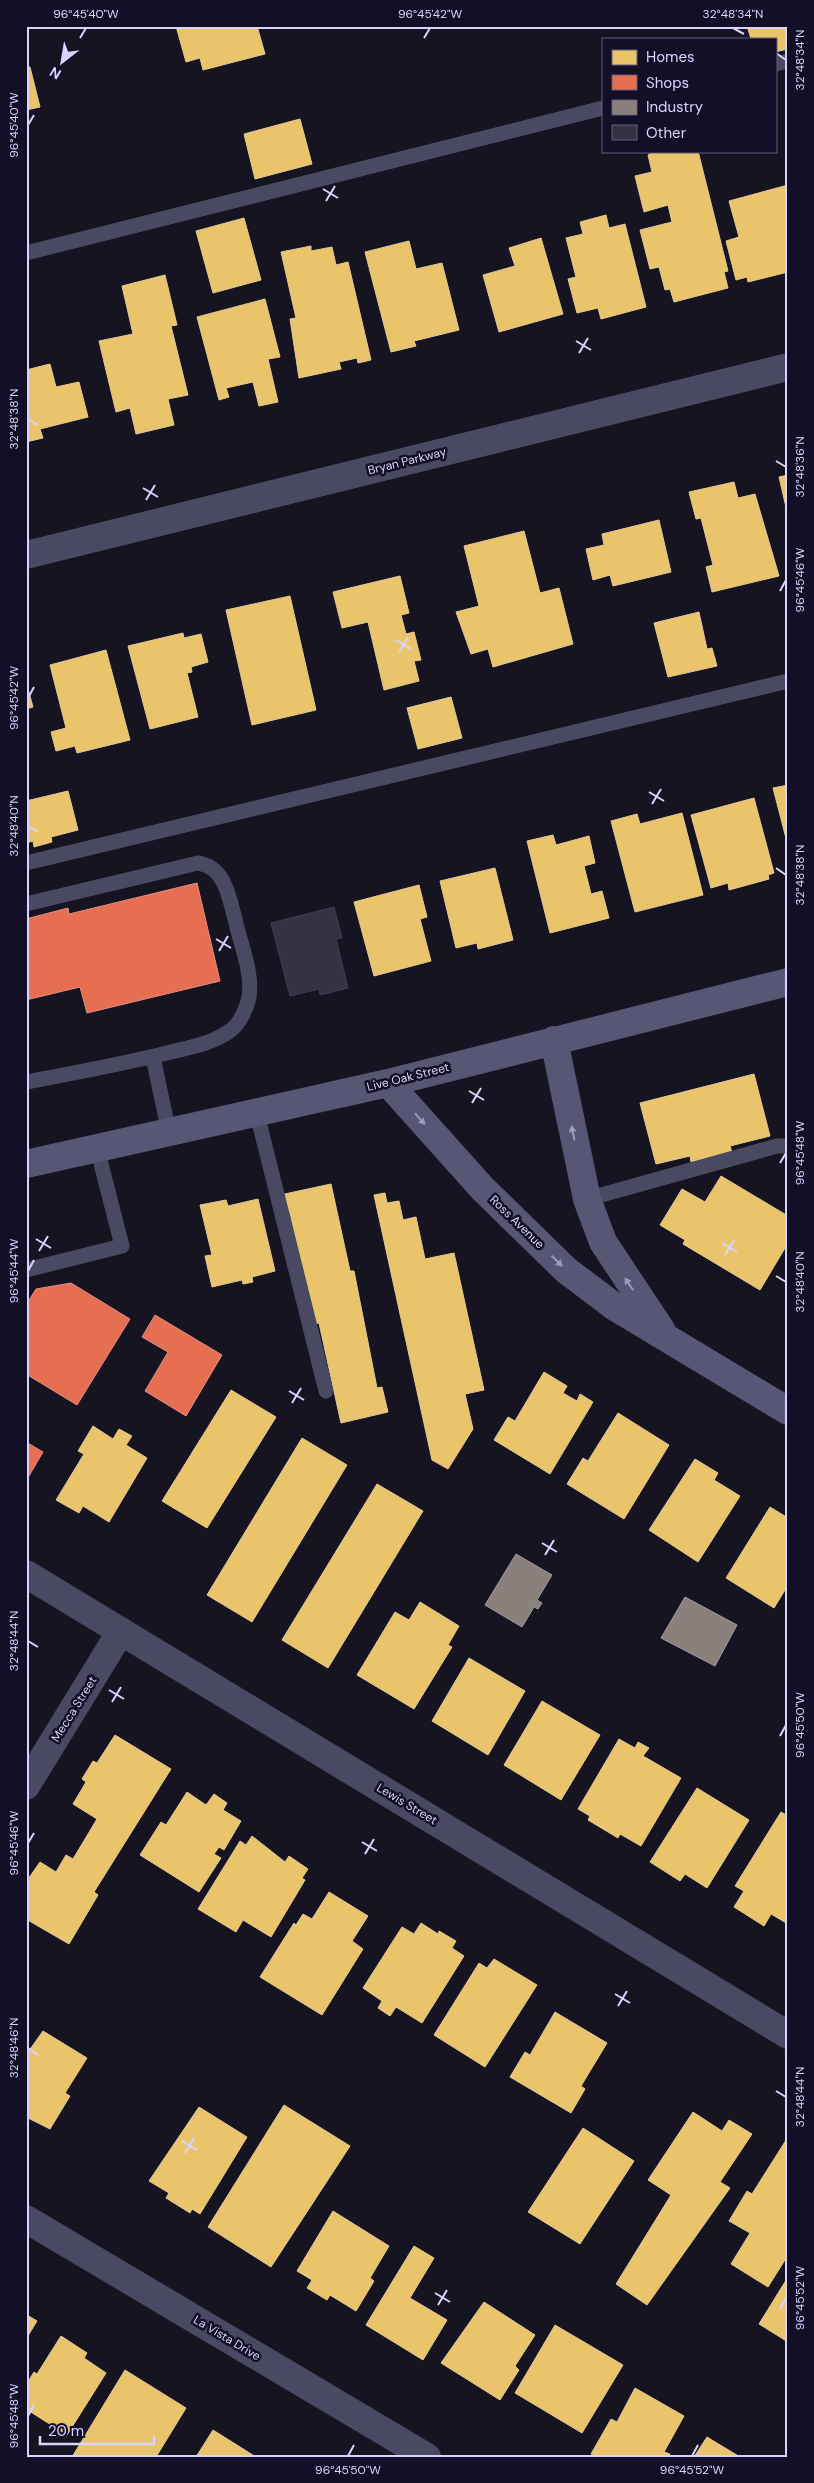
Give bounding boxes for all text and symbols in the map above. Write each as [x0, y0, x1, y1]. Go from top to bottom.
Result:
text: 96°45'40"W [53, 6, 119, 22]
text: 96°45'42"W [398, 6, 462, 22]
text: 32°48'34"N [703, 6, 763, 22]
text: 32°48'34"N [792, 30, 808, 90]
north arrow [38, 38, 88, 88]
legend [602, 38, 776, 152]
text: Homes [646, 47, 695, 67]
text: N [46, 63, 64, 83]
text: Shops [646, 73, 689, 93]
text: 96°45'40"W [6, 92, 22, 158]
text: Industry [646, 97, 704, 117]
text: Other [646, 123, 687, 143]
text: 32°48'38"N [6, 389, 22, 449]
text: 32°48'36"N [792, 436, 808, 498]
street label: Bryan Parkway [366, 443, 448, 478]
text: 96°45'46"W [792, 547, 808, 612]
text: 96°45'42"W [6, 666, 22, 730]
text: 32°48'40"N [6, 795, 22, 857]
text: 32°48'38"N [792, 845, 808, 905]
street label: Live Oak Street [365, 1059, 451, 1095]
one-way arrow [415, 1113, 426, 1126]
text: 96°45'48"W [792, 1120, 808, 1185]
one-way arrow [568, 1125, 576, 1141]
street label: Ross Avenue [486, 1192, 548, 1252]
text: 96°45'44"W [6, 1238, 22, 1303]
text: 32°48'40"N [792, 1251, 808, 1313]
one-way arrow [551, 1255, 563, 1267]
one-way arrow [625, 1277, 634, 1290]
text: 32°48'44"N [6, 1611, 22, 1671]
street label: Mecca Street [48, 1673, 101, 1745]
text: 96°45'50"W [792, 1692, 808, 1758]
street label: Lewis Street [374, 1780, 440, 1828]
text: 96°45'46"W [6, 1810, 22, 1875]
text: 32°48'46"N [6, 2018, 22, 2078]
text: 32°48'44"N [792, 2067, 808, 2127]
text: 96°45'52"W [792, 2265, 808, 2330]
street label: La Vista Drive [190, 2312, 264, 2364]
text: 96°45'48"W [6, 2383, 22, 2448]
scale bar [40, 2413, 154, 2445]
text: 20 m [48, 2421, 84, 2441]
text: 96°45'50"W [315, 2462, 381, 2478]
text: 96°45'52"W [660, 2462, 725, 2478]

